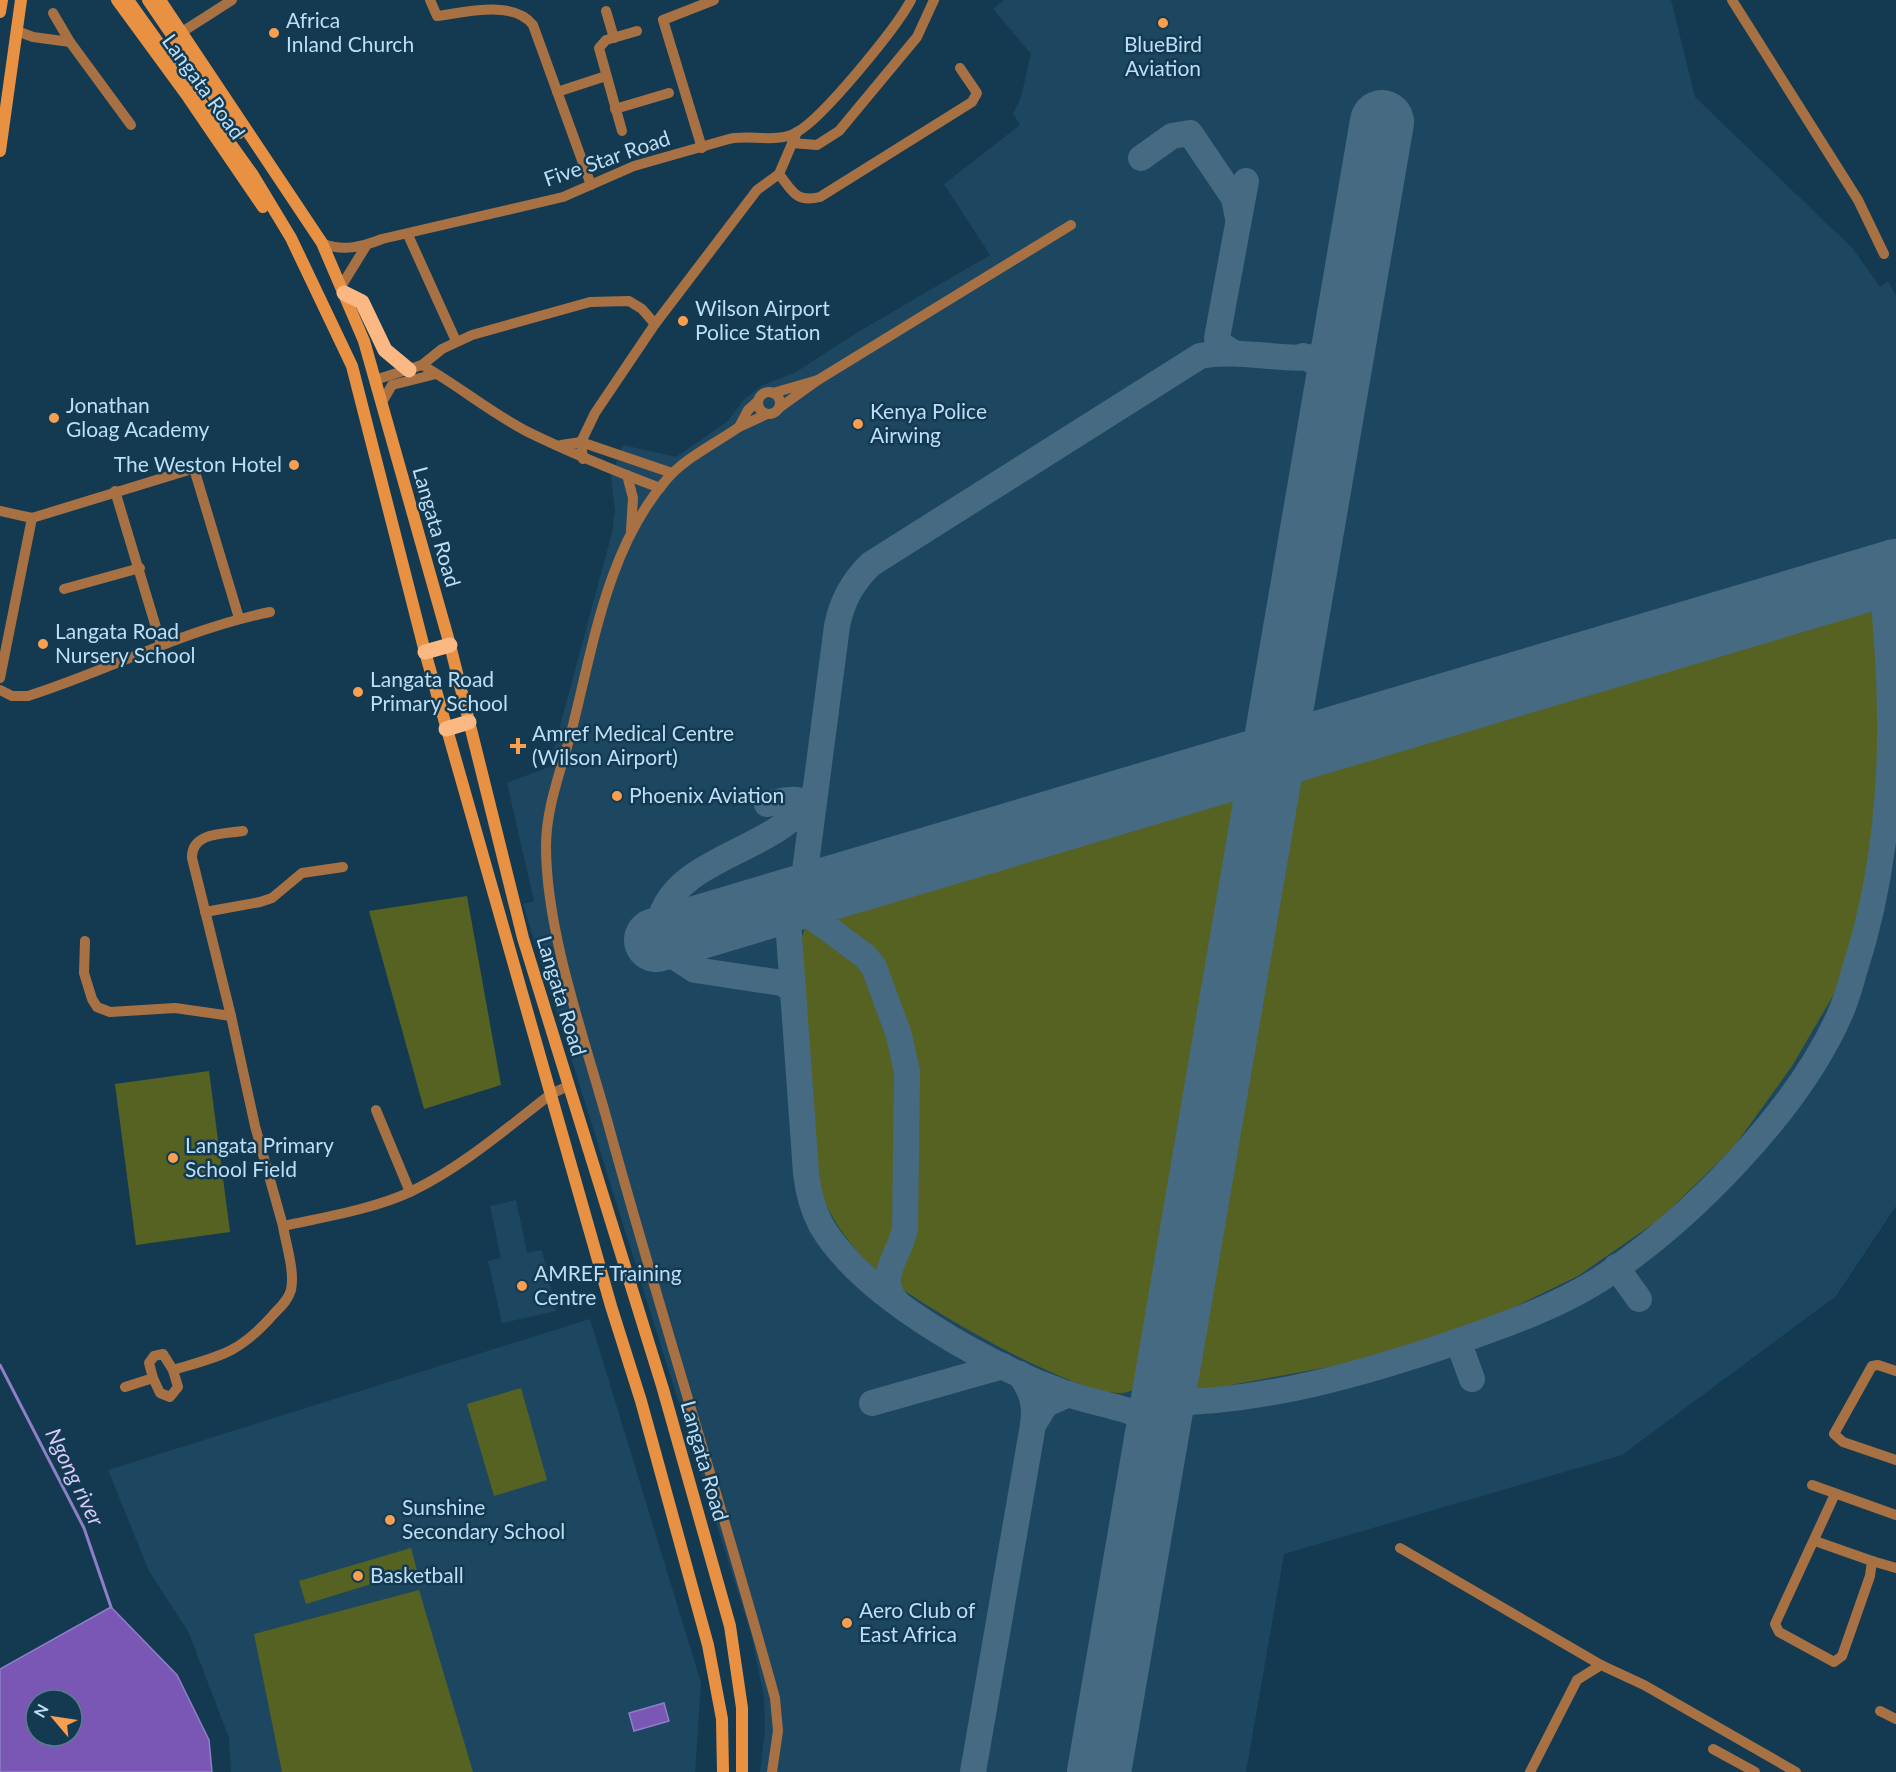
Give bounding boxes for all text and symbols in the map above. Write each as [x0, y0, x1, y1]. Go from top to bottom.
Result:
place label: Africa Inland Church [286, 7, 414, 56]
marker: BlueBird Aviation [1156, 16, 1170, 30]
marker: Africa Inland Church [267, 26, 281, 40]
street label: Langata Road [158, 29, 251, 144]
place label: BlueBird Aviation [1124, 31, 1202, 80]
street label: Five Star Road [540, 124, 673, 191]
place label: Wilson Airport Police Station [695, 295, 830, 344]
marker: Wilson Airport Police Station [676, 314, 690, 328]
place label: Jonathan Gloag Academy [66, 392, 209, 441]
place label: Kenya Police Airwing [870, 398, 987, 447]
marker: Jonathan Gloag Academy [47, 411, 61, 425]
marker: Kenya Police Airwing [851, 417, 865, 431]
place label: The Weston Hotel [114, 451, 282, 476]
marker: The Weston Hotel [287, 458, 301, 472]
street label: Langata Road [408, 464, 467, 590]
place label: Langata Road Nursery School [55, 618, 196, 667]
marker: Langata Road Nursery School [36, 637, 50, 651]
place label: Langata Road Primary School [370, 666, 508, 715]
marker: Langata Road Primary School [351, 685, 365, 699]
place label: Amref Medical Centre (Wilson Airport) [532, 720, 734, 769]
marker: Amref Medical Centre (Wilson Airport) [509, 737, 527, 755]
place label: Phoenix Aviation [629, 782, 784, 807]
marker: Phoenix Aviation [610, 789, 624, 803]
street label: Langata Road [532, 933, 593, 1059]
place label: Langata Primary School Field [185, 1132, 334, 1181]
marker: Langata Primary School Field [166, 1151, 180, 1165]
place label: AMREF Training Centre [534, 1260, 682, 1309]
marker: AMREF Training Centre [515, 1279, 529, 1293]
street label: Langata Road [676, 1398, 735, 1524]
water label: Ngong river [40, 1423, 111, 1531]
place label: Sunshine Secondary School [402, 1494, 565, 1543]
marker: Sunshine Secondary School [383, 1513, 397, 1527]
place label: Basketball [370, 1562, 464, 1587]
marker: Basketball [351, 1569, 365, 1583]
place label: Aero Club of East Africa [859, 1597, 976, 1646]
marker: Aero Club of East Africa [840, 1616, 854, 1630]
north arrow [24, 1688, 84, 1748]
text: N [29, 1700, 52, 1720]

